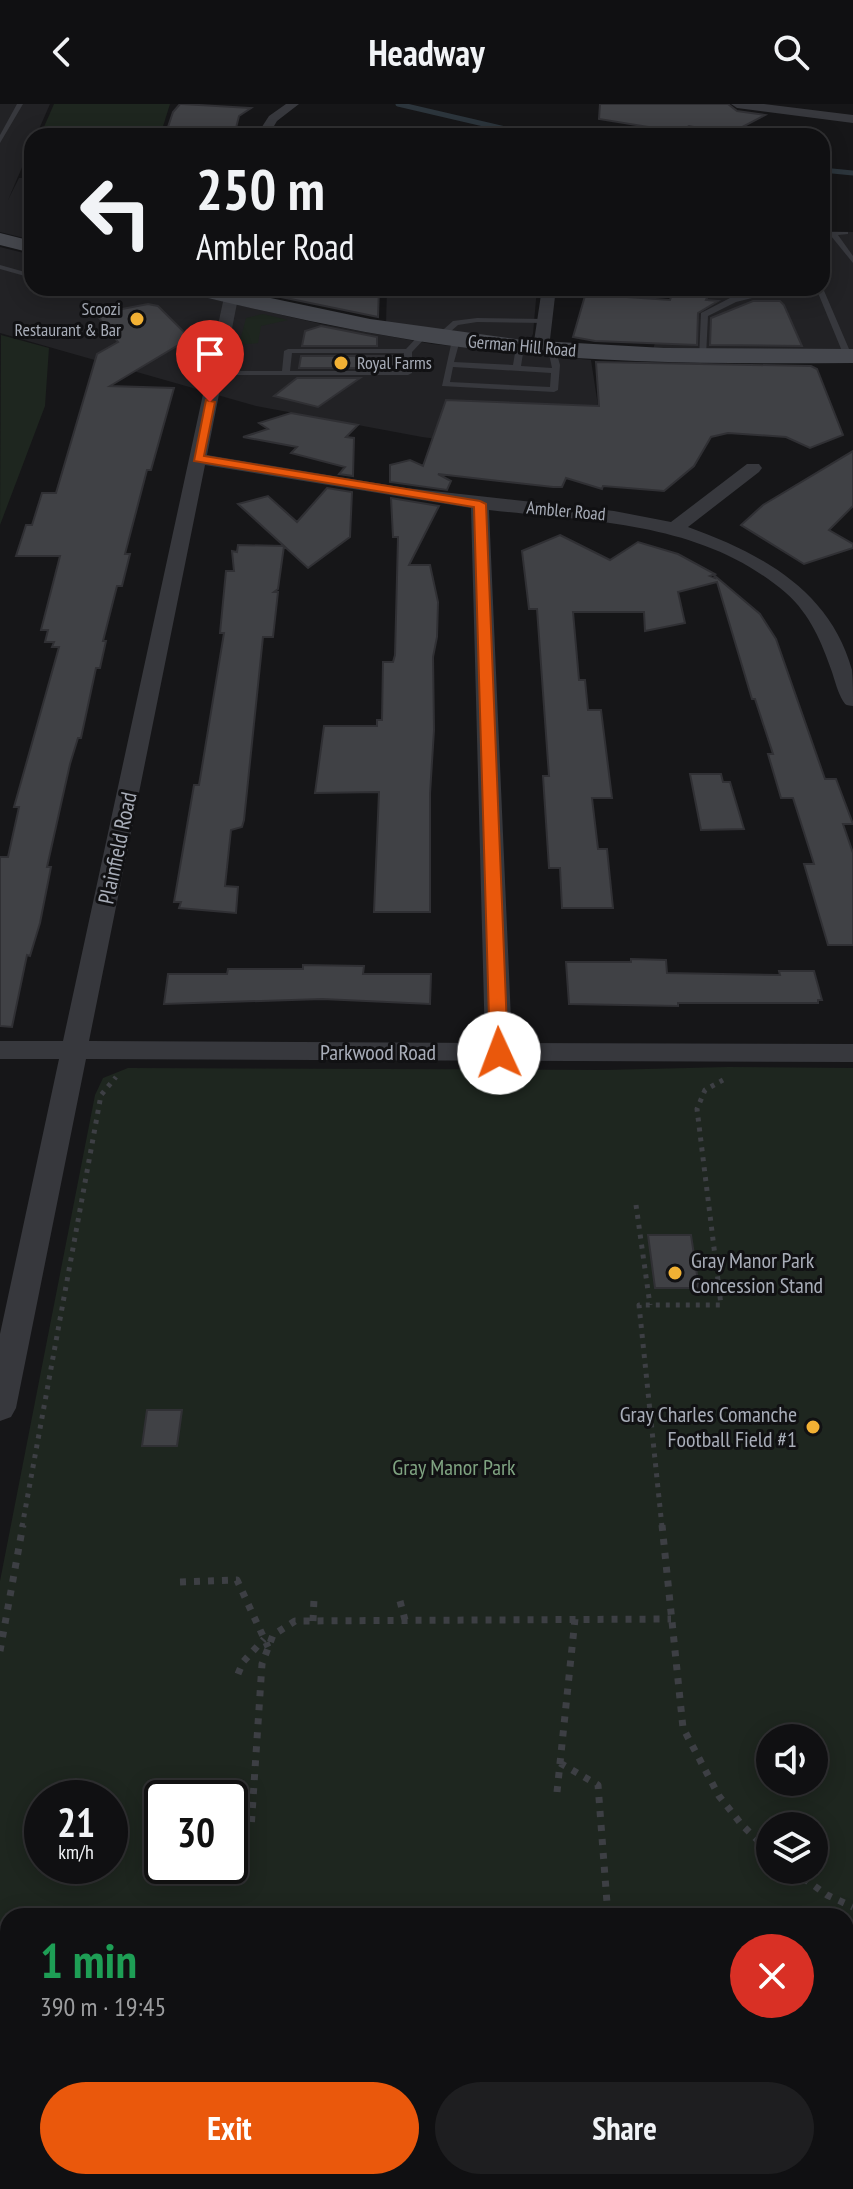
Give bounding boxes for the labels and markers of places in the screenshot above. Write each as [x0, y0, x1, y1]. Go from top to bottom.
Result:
place label: Scoozi Restaurant & Bar [15, 297, 121, 341]
marker: Scoozi Restaurant & Bar [128, 310, 146, 328]
pin [176, 320, 244, 402]
place label: Royal Farms [357, 351, 432, 374]
marker: Royal Farms [332, 354, 350, 372]
place label: Gray Manor Park Concession Stand [691, 1246, 823, 1299]
marker: Gray Manor Park Concession Stand [666, 1264, 684, 1282]
place label: Gray Charles Comanche Football Field #1 [620, 1400, 797, 1453]
marker: Gray Charles Comanche Football Field #1 [804, 1418, 822, 1436]

